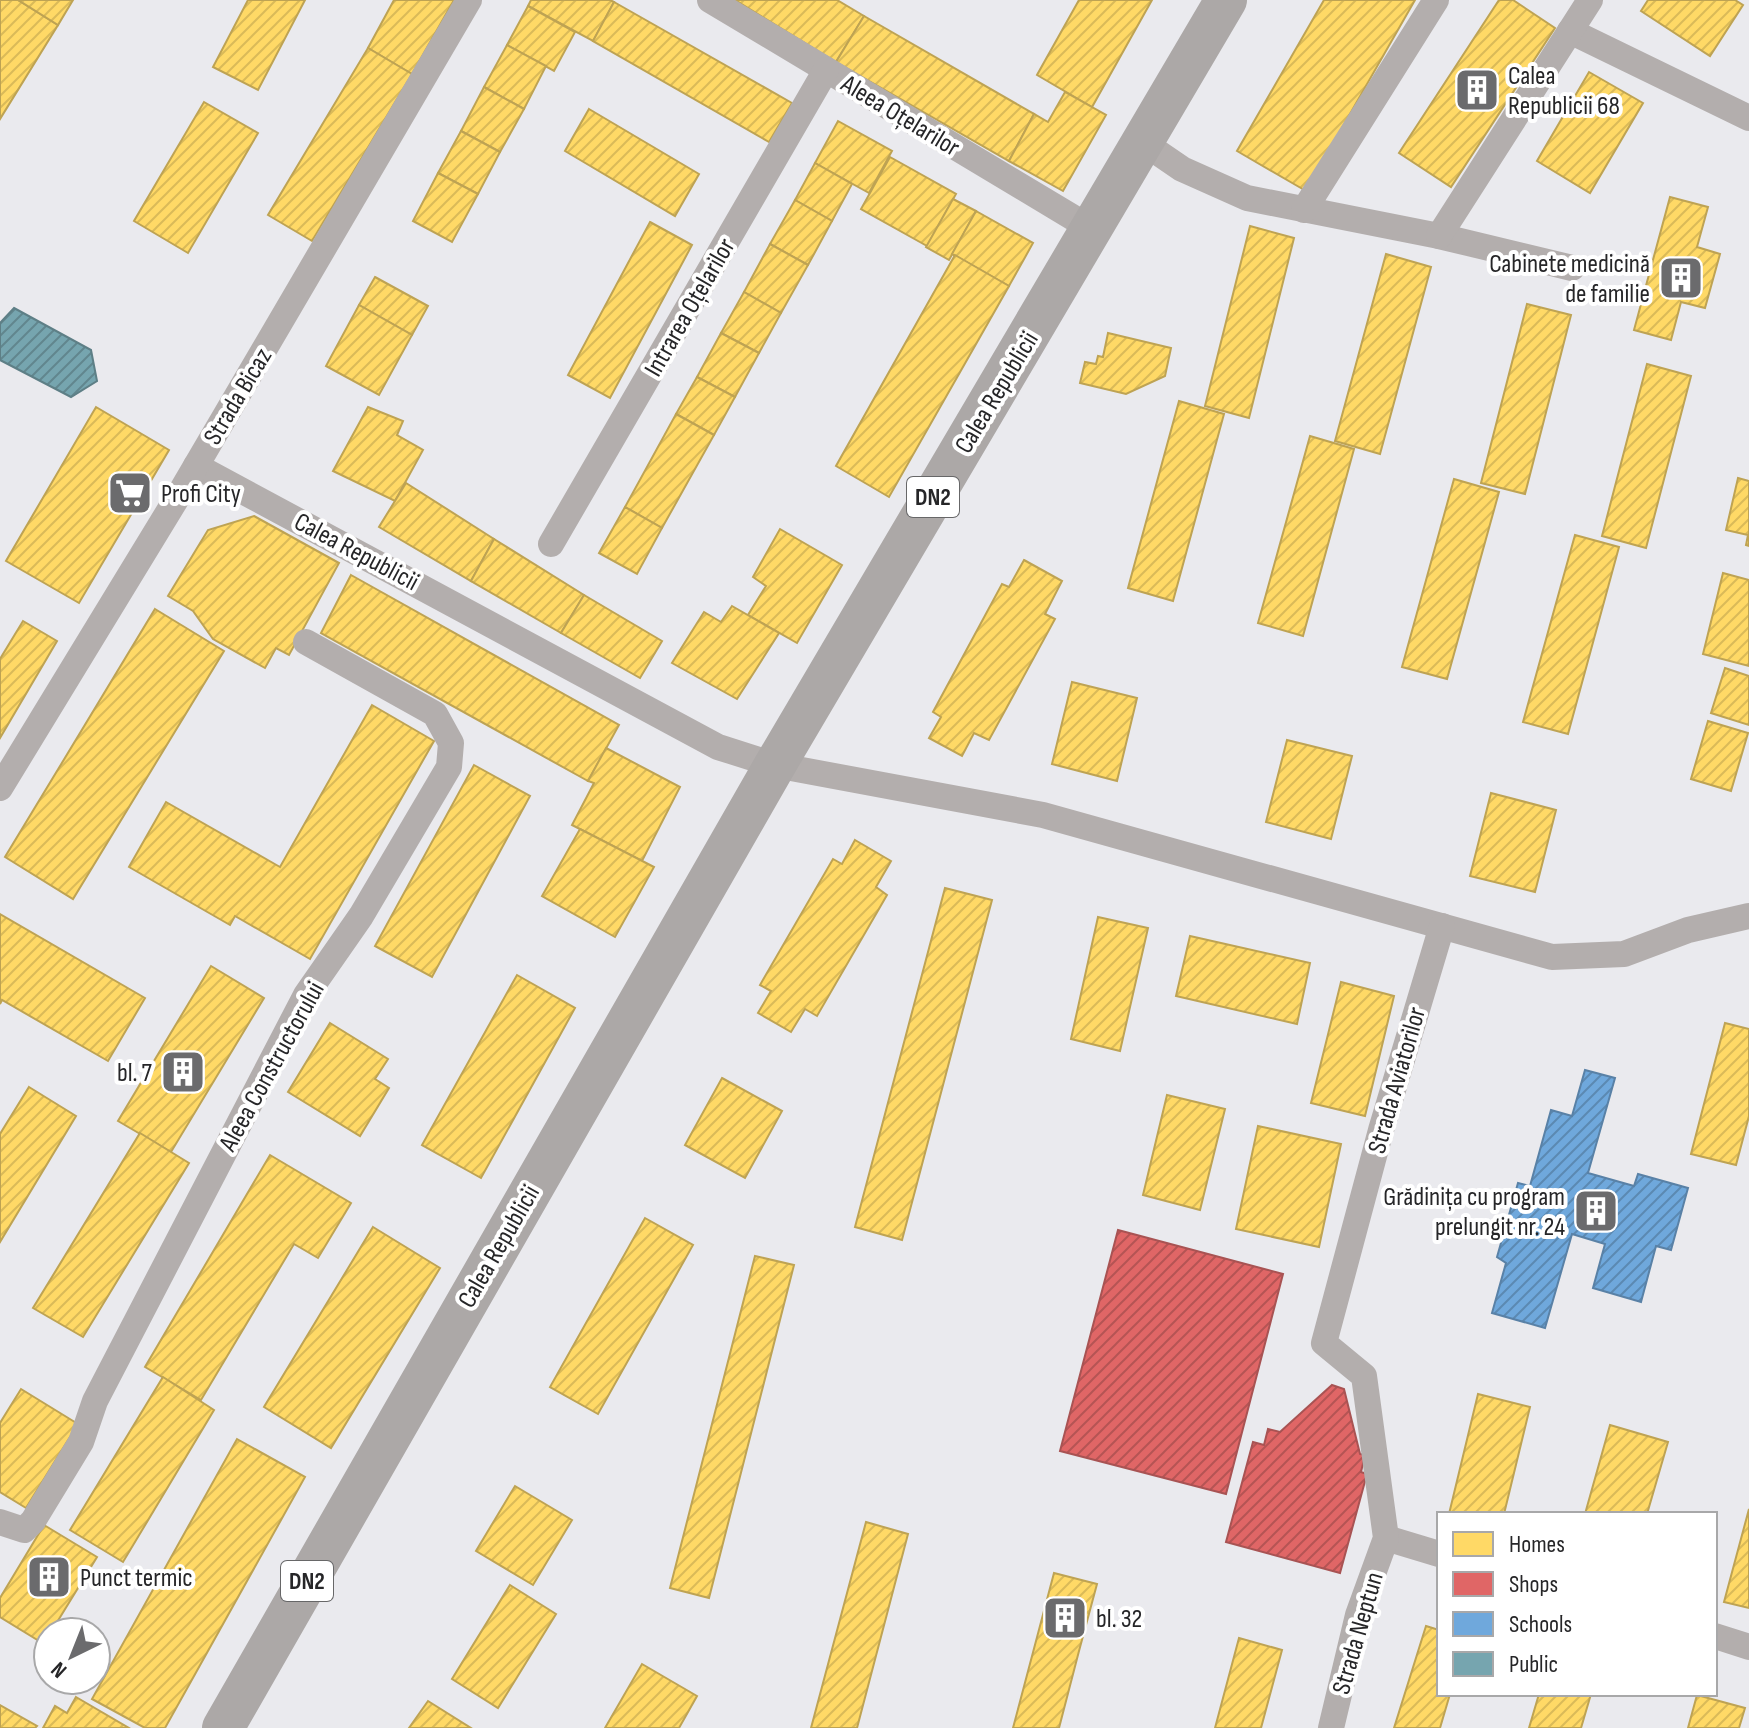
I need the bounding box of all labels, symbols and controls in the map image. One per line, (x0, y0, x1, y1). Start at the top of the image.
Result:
place label: Calea Republicii 68 (1508, 61, 1620, 122)
building icon: Calea Republicii 68 (1453, 66, 1501, 114)
street label: Aleea Oțelarilor (835, 68, 965, 164)
street label: Intrarea Oțelarilor (638, 233, 743, 382)
place label: Cabinete medicină de familie (1489, 249, 1650, 310)
building icon: Cabinete medicină de familie (1657, 254, 1705, 302)
street label: Calea Republicii (949, 326, 1046, 459)
street label: Strada Bicaz (197, 343, 279, 451)
supermarket icon: Profi City (106, 469, 154, 517)
road number: DN2 (907, 477, 959, 517)
place label: Profi City (161, 479, 241, 510)
street label: Calea Republicii (289, 507, 424, 598)
street label: Aleea Constructorului (212, 977, 332, 1158)
street label: Strada Aviatorilor (1362, 1003, 1433, 1157)
building icon: bl. 7 (159, 1048, 207, 1096)
place label: bl. 7 (117, 1058, 153, 1089)
street label: Calea Republicii (452, 1180, 547, 1314)
place label: Grădinița cu program prelungit nr. 24 (1383, 1182, 1565, 1243)
building icon: Grădinița cu program prelungit nr. 24 (1572, 1187, 1620, 1235)
legend (1437, 1512, 1717, 1696)
text: Homes (1509, 1530, 1565, 1559)
building icon: Punct termic (25, 1553, 73, 1601)
road number: DN2 (281, 1561, 333, 1601)
place label: Punct termic (80, 1563, 193, 1594)
street label: Strada Neptun (1326, 1569, 1391, 1698)
text: Shops (1509, 1570, 1558, 1599)
building icon: bl. 32 (1041, 1594, 1089, 1642)
place label: bl. 32 (1096, 1604, 1142, 1635)
text: Schools (1509, 1610, 1572, 1639)
north arrow (32, 1616, 112, 1696)
text: Public (1509, 1650, 1558, 1679)
text: N (46, 1656, 73, 1683)

